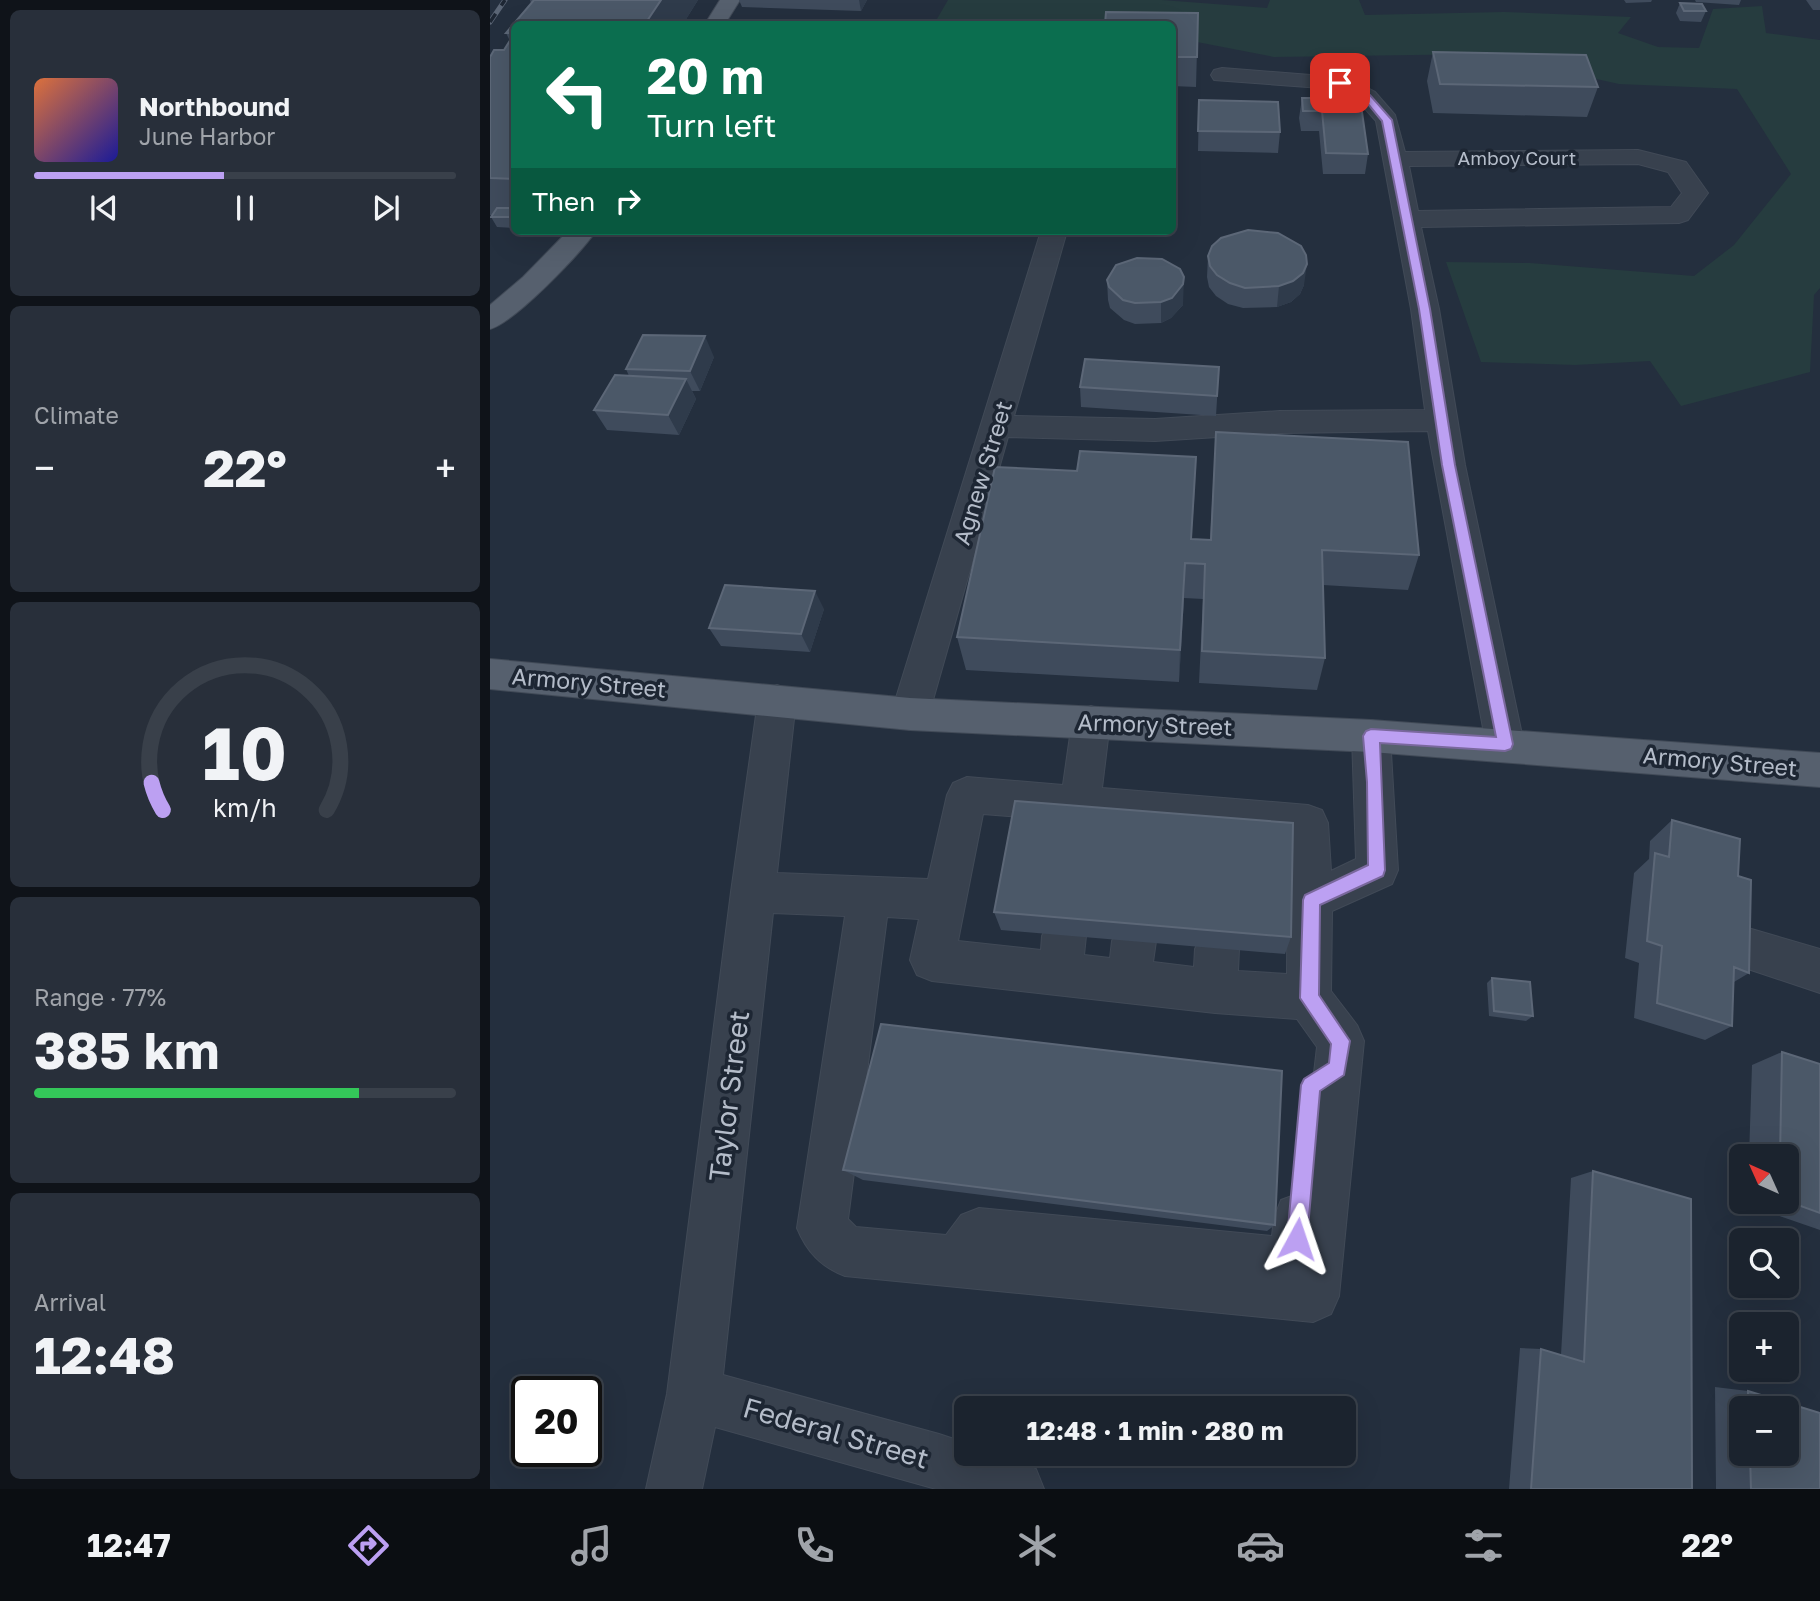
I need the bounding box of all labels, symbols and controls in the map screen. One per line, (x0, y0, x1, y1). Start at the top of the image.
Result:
text: 20 m (647, 46, 764, 105)
icon: left (532, 49, 623, 140)
pin (1310, 53, 1370, 113)
icon: arrive (1321, 64, 1359, 102)
text: Northbound (139, 91, 290, 122)
text: Turn left (647, 106, 776, 144)
text: June Harbor (139, 122, 275, 150)
street label: Amboy Court (1458, 146, 1576, 169)
icon: right (609, 182, 647, 220)
text: Then (532, 186, 595, 217)
icon: previous (85, 189, 123, 227)
icon: pause (226, 189, 264, 227)
icon: next (367, 189, 405, 227)
street label: Agnew Street (947, 397, 1017, 548)
text: Climate (34, 401, 119, 429)
text: 22° (203, 436, 287, 498)
text: − (34, 445, 55, 490)
text: + (435, 445, 456, 490)
street label: Armory Street (511, 661, 667, 703)
street label: Armory Street (1077, 707, 1233, 741)
text: 10 (203, 710, 287, 797)
street label: Armory Street (1642, 740, 1798, 782)
text: km/h (213, 792, 277, 823)
text: Range · 77% (34, 983, 166, 1011)
street label: Taylor Street (702, 1009, 755, 1183)
text: 385 km (34, 1018, 219, 1080)
north arrow (1729, 1144, 1799, 1214)
map controls (1729, 1144, 1799, 1466)
position arrow (1260, 1202, 1334, 1276)
button: search (1729, 1228, 1799, 1298)
text: Arrival (34, 1288, 106, 1316)
button: + (1729, 1312, 1799, 1382)
text: 12:48 (34, 1323, 175, 1385)
speed limit sign: 20 (511, 1376, 602, 1467)
street label: Federal Street (740, 1390, 933, 1475)
button: − (1729, 1396, 1799, 1466)
text: 12:48 · 1 min · 280 m (1026, 1415, 1284, 1446)
icon: directions (344, 1521, 393, 1570)
icon: music (567, 1521, 616, 1570)
icon: phone (790, 1521, 839, 1570)
icon: climate (1013, 1521, 1062, 1570)
icon: car (1236, 1521, 1285, 1570)
icon: filters (1459, 1521, 1508, 1570)
text: 12:47 (87, 1526, 171, 1564)
text: 22° (1682, 1526, 1733, 1564)

